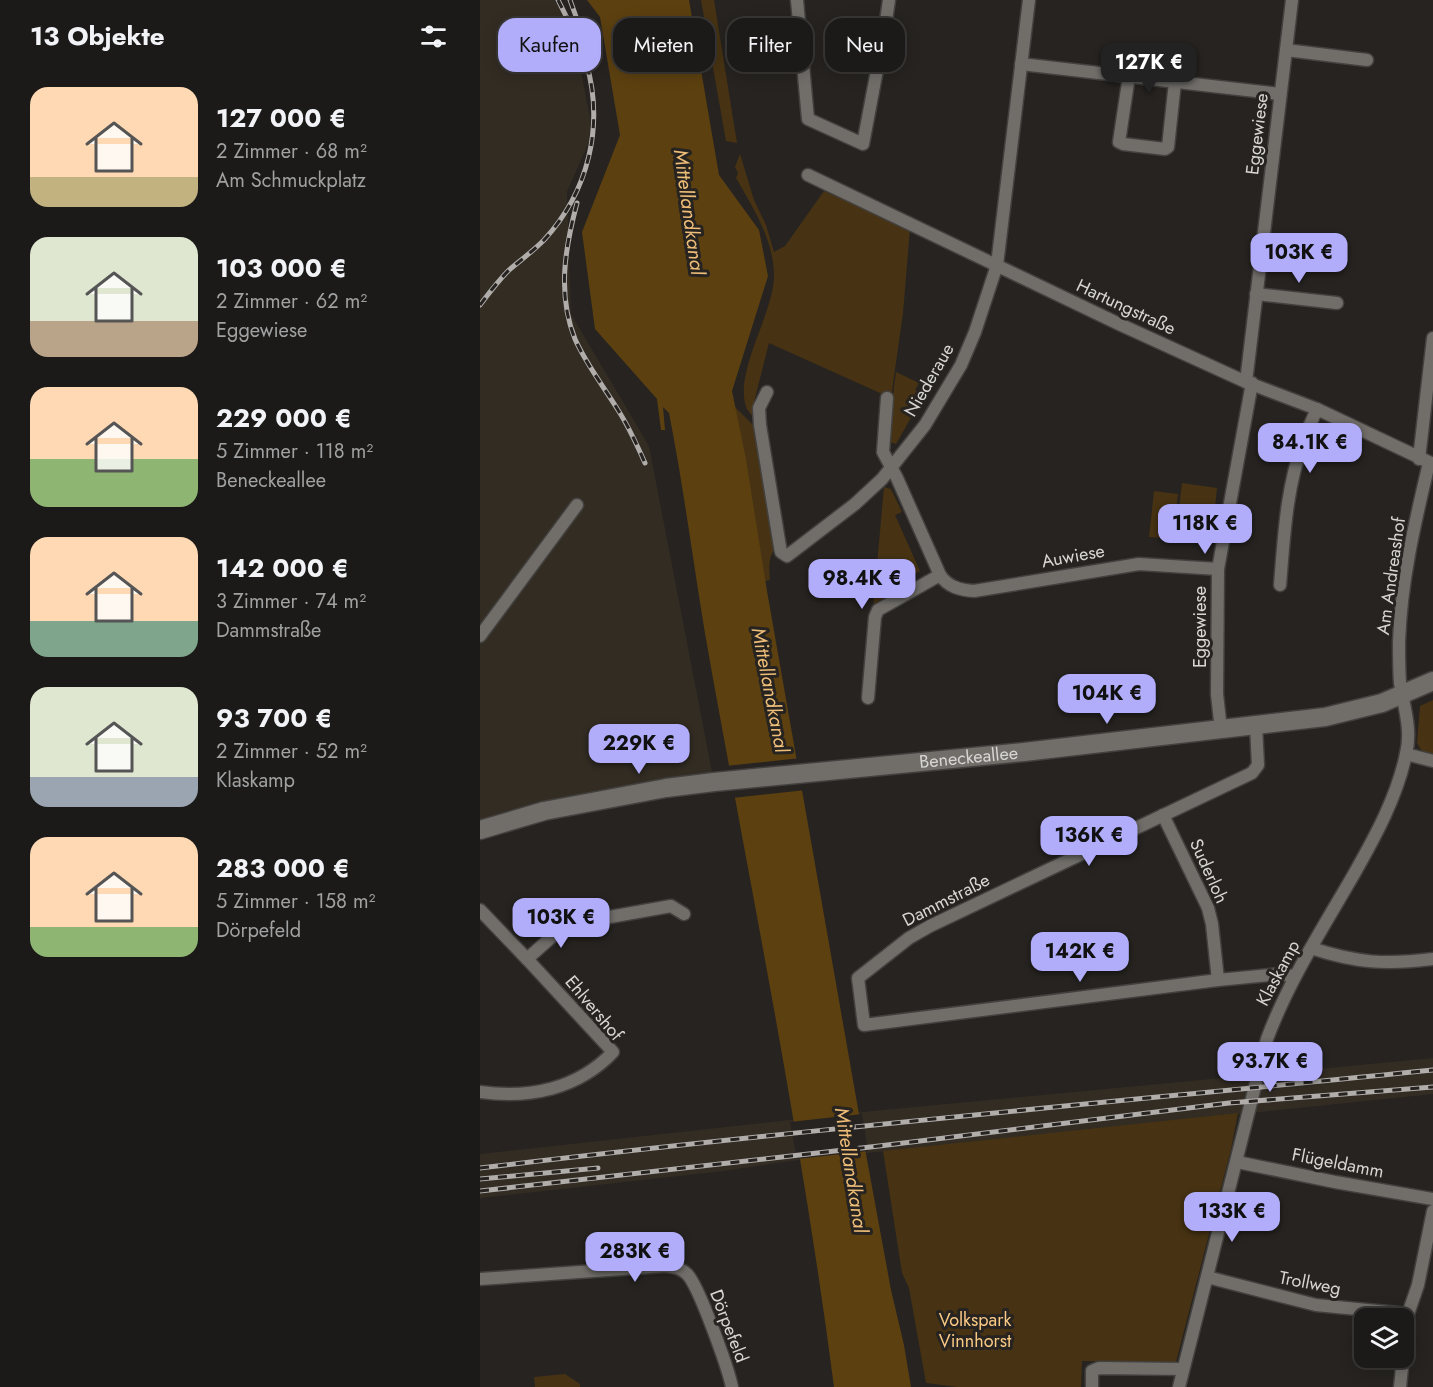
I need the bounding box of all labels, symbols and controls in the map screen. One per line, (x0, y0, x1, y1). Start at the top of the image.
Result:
text: 13 Objekte (30, 17, 165, 55)
chip: Kaufen (498, 18, 601, 72)
chip: Mieten (613, 18, 715, 72)
chip: Filter (727, 18, 813, 72)
chip: Neu (825, 18, 905, 72)
icon: filters (417, 20, 450, 53)
pin: 127K € (1100, 43, 1198, 94)
text: 127K € (1115, 48, 1183, 77)
street label: Eggewiese (1239, 92, 1275, 176)
text: 127 000 € (216, 99, 346, 137)
icon: home (78, 111, 150, 183)
text: 2 Zimmer · 68 m² (216, 137, 367, 166)
water label: Mittellandkanal (666, 147, 712, 278)
text: Am Schmuckplatz (216, 166, 366, 195)
pin: 103K € (1250, 233, 1348, 284)
text: 103K € (1265, 238, 1333, 267)
text: 103 000 € (216, 249, 347, 287)
icon: home (78, 261, 150, 333)
street label: Hartungstraße (1072, 273, 1180, 341)
text: 2 Zimmer · 62 m² (216, 287, 367, 316)
text: Eggewiese (216, 316, 307, 345)
street label: Niederaue (897, 338, 961, 422)
text: 229 000 € (216, 399, 352, 437)
icon: home (78, 411, 150, 483)
pin: 84.1K € (1255, 423, 1365, 474)
text: 84.1K € (1272, 428, 1348, 457)
text: 5 Zimmer · 118 m² (216, 437, 373, 466)
text: Beneckeallee (216, 466, 326, 495)
pin: 118K € (1156, 504, 1254, 555)
text: 118K € (1172, 509, 1238, 538)
street label: Am Andreashof (1370, 515, 1412, 636)
street label: Auwiese (1039, 538, 1107, 574)
text: 142 000 € (216, 549, 349, 587)
pin: 98.4K € (807, 559, 917, 610)
icon: home (78, 561, 150, 633)
text: 98.4K € (822, 564, 902, 593)
street label: Eggewiese (1187, 586, 1213, 668)
text: 3 Zimmer · 74 m² (216, 587, 366, 616)
text: Dammstraße (216, 616, 321, 645)
water label: Mittellandkanal (744, 625, 797, 756)
pin: 104K € (1058, 674, 1156, 725)
text: 104K € (1072, 679, 1142, 708)
text: 93 700 € (216, 699, 332, 737)
icon: home (78, 711, 150, 783)
pin: 229K € (590, 724, 688, 775)
text: 229K € (603, 729, 675, 758)
text: 2 Zimmer · 52 m² (216, 737, 367, 766)
street label: Beneckeallee (918, 740, 1019, 775)
text: Klaskamp (216, 766, 295, 795)
pin: 136K € (1040, 816, 1138, 867)
text: 136K € (1054, 821, 1124, 850)
street label: Suderloh (1183, 834, 1235, 908)
text: 283 000 € (216, 849, 350, 887)
icon: home (78, 861, 150, 933)
street label: Dammstraße (898, 867, 994, 933)
text: 5 Zimmer · 158 m² (216, 887, 375, 916)
pin: 103K € (512, 898, 610, 949)
text: 103K € (527, 903, 595, 932)
text: Dörpefeld (216, 916, 301, 945)
pin: 142K € (1031, 932, 1129, 983)
street label: Klaskamp (1250, 936, 1306, 1010)
text: 142K € (1045, 937, 1115, 966)
street label: Ehlvershof (559, 970, 630, 1047)
pin: 93.7K € (1215, 1042, 1325, 1093)
text: 93.7K € (1231, 1047, 1309, 1076)
water label: Mittellandkanal (827, 1105, 875, 1236)
street label: Flügeldamm (1290, 1141, 1386, 1185)
pin: 133K € (1183, 1192, 1281, 1243)
text: 133K € (1198, 1197, 1266, 1226)
pin: 283K € (586, 1232, 684, 1283)
text: 283K € (599, 1237, 671, 1266)
street label: Trollweg (1277, 1264, 1343, 1302)
street label: Dörpefeld (703, 1286, 755, 1366)
park label: Volkspark Vinnhorst (939, 1307, 1012, 1354)
map controls (1354, 1308, 1414, 1368)
button: layers (1354, 1308, 1414, 1368)

